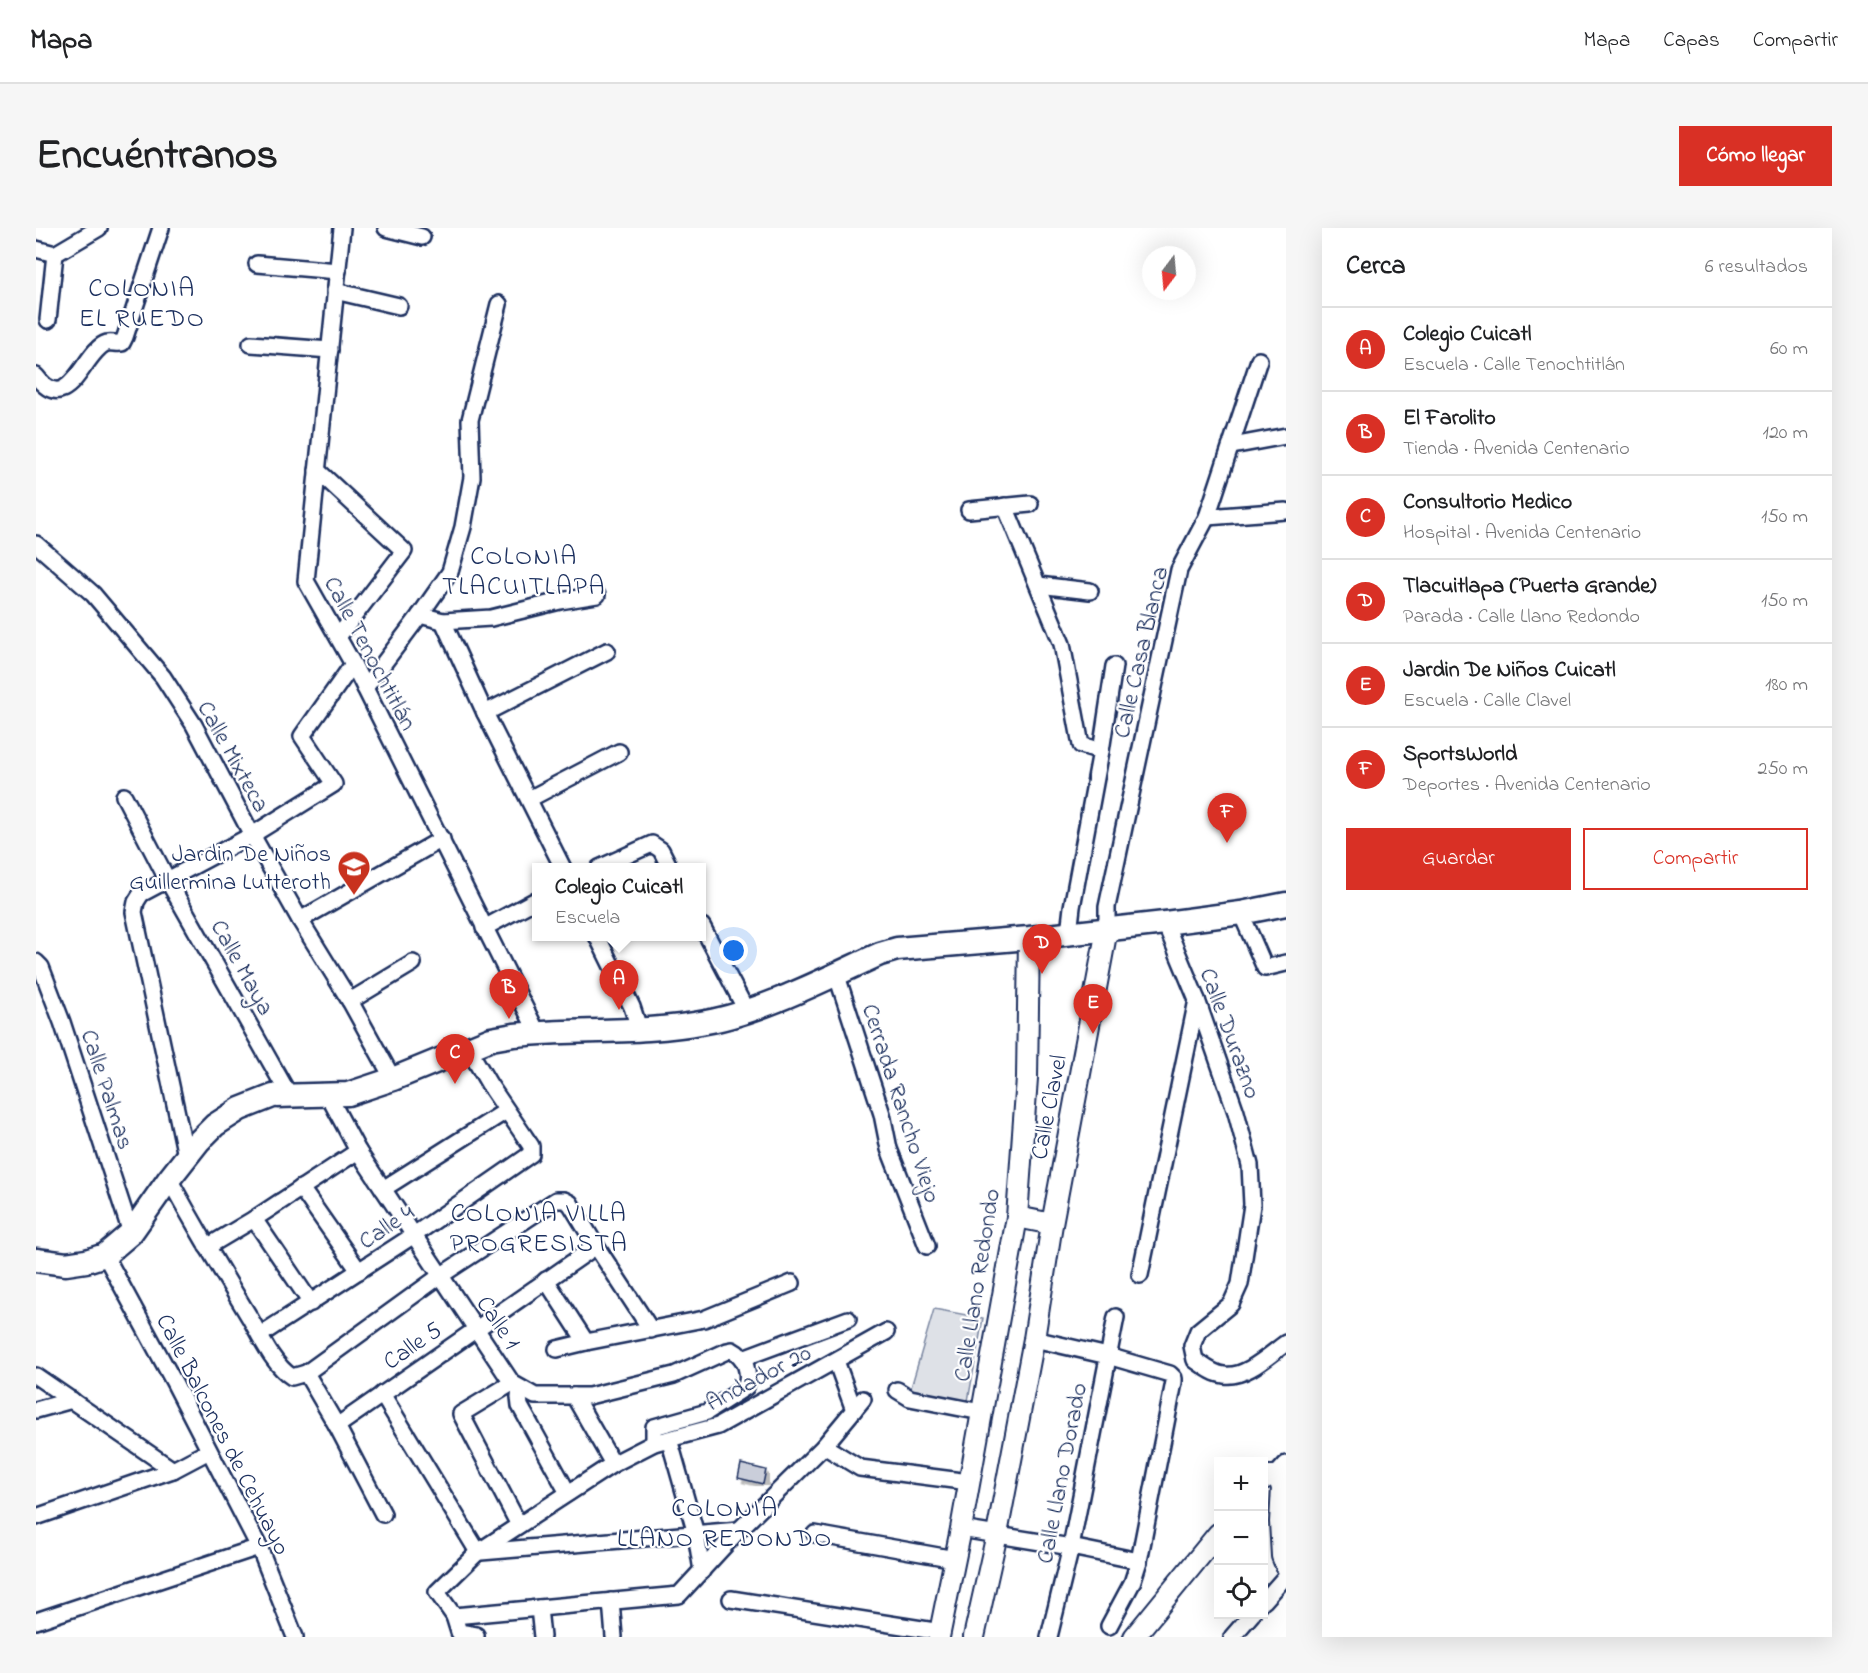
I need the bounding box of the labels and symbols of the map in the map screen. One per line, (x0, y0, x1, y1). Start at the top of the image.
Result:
north arrow (1142, 246, 1196, 300)
district label: COLONIA EL RUEDO (79, 271, 205, 339)
district label: COLONIA TLACUITLAPA (442, 539, 606, 607)
street label: Calle Casa Blanca (1106, 563, 1179, 742)
street label: Calle Tenochtitlán (313, 571, 424, 738)
street label: Calle Mixteca (187, 695, 277, 819)
pin: F (1208, 794, 1246, 843)
place label: Jardin De Niños Guillermina Lutteroth (129, 838, 331, 901)
school or university icon: Jardin De Niños Guillermina Lutteroth (336, 849, 372, 896)
street label: Calle Maya (199, 914, 282, 1023)
pin: D (1022, 924, 1062, 974)
your location (719, 936, 748, 965)
pin: A (600, 960, 638, 1010)
street label: Calle Durazno (1189, 964, 1269, 1104)
pin: B (490, 970, 528, 1019)
pin: E (1074, 984, 1112, 1034)
street label: Cerrada Rancho Viejo (851, 1000, 948, 1208)
street label: Calle Palmas (70, 1025, 141, 1154)
pin: C (436, 1034, 474, 1084)
street label: Calle Clavel (1023, 1052, 1078, 1163)
street label: Calle Llano Redondo (946, 1186, 1011, 1384)
street label: Calle 4 (352, 1196, 422, 1260)
district label: COLONIA VILLA PROGRESISTA (450, 1196, 628, 1264)
street label: Calle 1 (466, 1289, 528, 1358)
street label: Calle Balcones de Cehuayo (145, 1308, 298, 1562)
street label: Calle 5 (377, 1314, 450, 1380)
street label: Andador 20 (700, 1337, 818, 1422)
street label: Calle Llano Dorado (1029, 1380, 1098, 1567)
district label: COLONIA LLANO REDONDO (617, 1491, 833, 1559)

